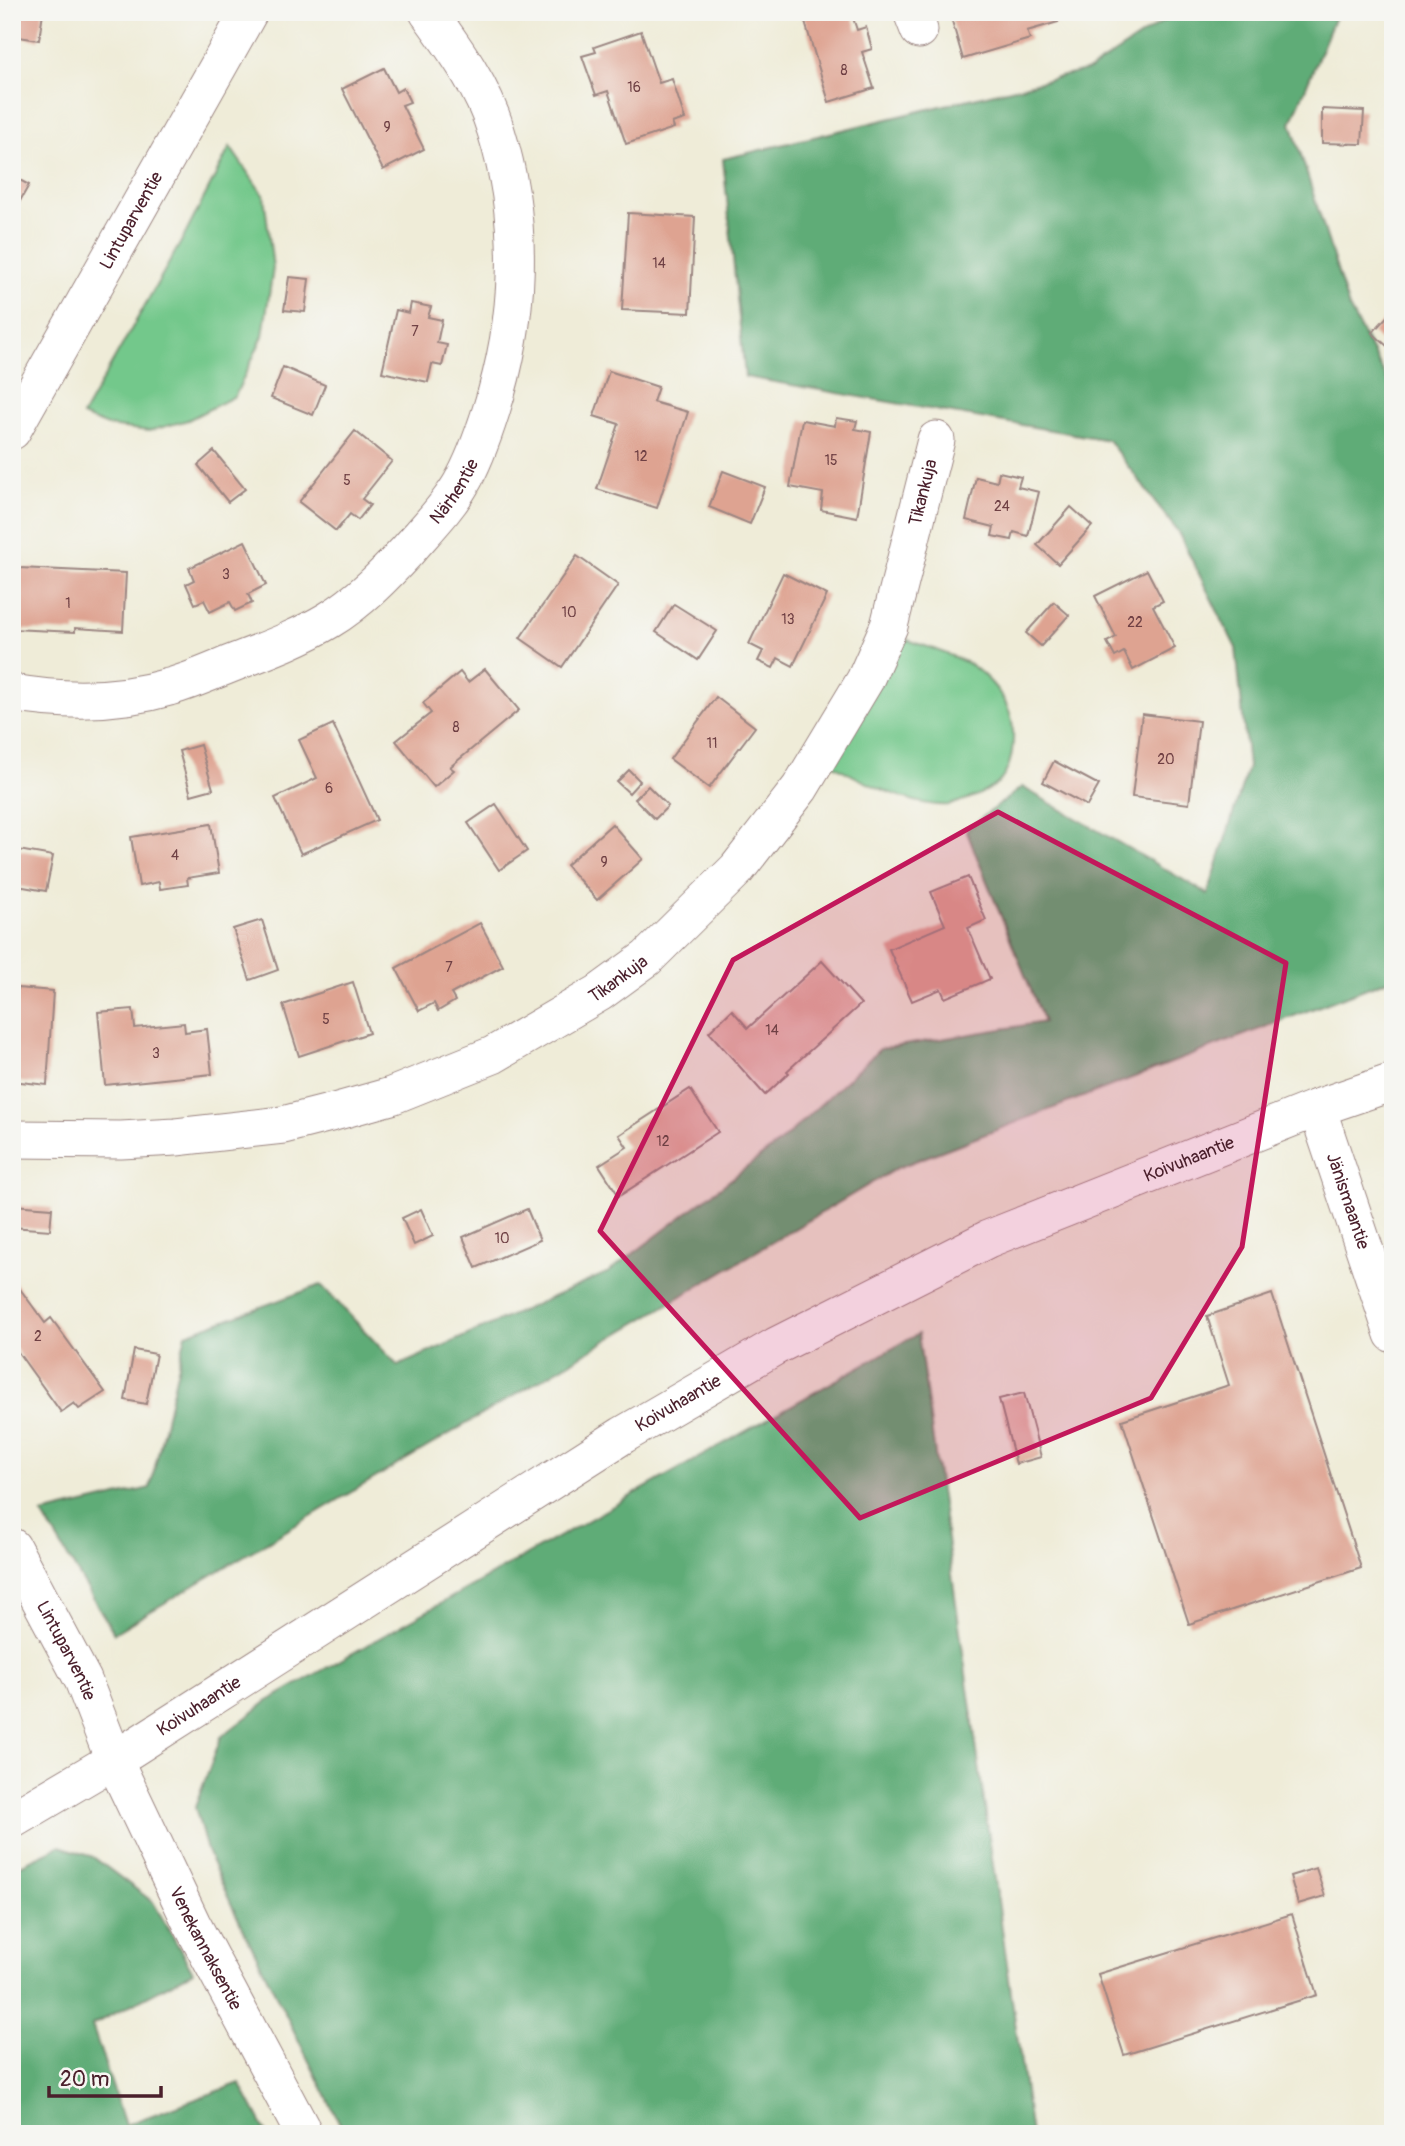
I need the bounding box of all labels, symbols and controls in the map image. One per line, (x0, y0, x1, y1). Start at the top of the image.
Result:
house number: 8 (840, 62, 848, 79)
house number: 16 (627, 79, 641, 96)
house number: 9 (383, 119, 391, 136)
street label: Lintuparventie (95, 167, 168, 274)
house number: 14 (652, 255, 666, 272)
house number: 7 (411, 323, 419, 340)
house number: 12 (634, 448, 648, 465)
house number: 15 (824, 452, 838, 469)
street label: Närhentie (425, 455, 484, 529)
street label: Tikankuja (904, 457, 943, 528)
house number: 5 (343, 472, 351, 489)
house number: 24 (994, 498, 1010, 515)
house number: 3 (222, 566, 230, 583)
house number: 1 (65, 595, 71, 612)
house number: 10 (561, 604, 577, 621)
house number: 13 (781, 611, 795, 628)
house number: 22 (1127, 614, 1143, 631)
house number: 8 (452, 719, 460, 736)
house number: 11 (707, 735, 717, 752)
house number: 20 (1157, 751, 1175, 768)
house number: 6 (325, 780, 333, 797)
house number: 4 (171, 847, 179, 864)
house number: 9 (600, 854, 608, 871)
street label: Tikankuja (585, 950, 653, 1009)
house number: 7 (445, 959, 453, 976)
house number: 5 (322, 1011, 330, 1028)
house number: 14 (765, 1022, 779, 1039)
house number: 3 (152, 1045, 160, 1062)
street label: Koivuhaantie (1141, 1131, 1238, 1188)
house number: 12 (656, 1133, 670, 1150)
street label: Jänismaantie (1321, 1150, 1375, 1252)
house number: 10 (494, 1230, 510, 1247)
house number: 2 (34, 1328, 42, 1345)
street label: Koivuhaantie (631, 1369, 726, 1437)
street label: Lintuparventie (31, 1597, 101, 1704)
street label: Koivuhaantie (153, 1671, 246, 1742)
street label: Venekannaksentie (164, 1883, 247, 2014)
scale bar (49, 2055, 161, 2099)
text: 20 m (60, 2066, 109, 2093)

